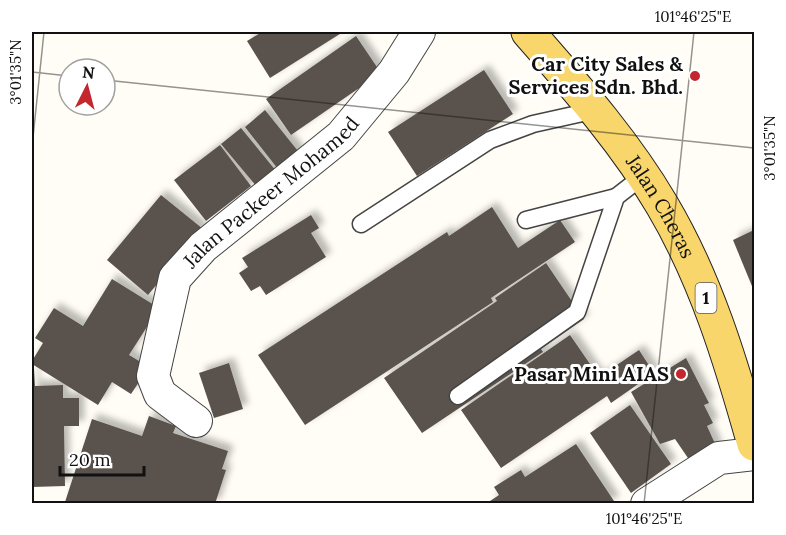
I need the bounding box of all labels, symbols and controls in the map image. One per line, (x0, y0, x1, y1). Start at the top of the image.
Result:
text: 101°46'25"E (655, 7, 731, 26)
text: 3°01'35"N (6, 39, 25, 105)
place label: Car City Sales & Services Sdn. Bhd. (509, 51, 684, 99)
north arrow (57, 57, 117, 117)
text: N (81, 61, 96, 83)
marker: Car City Sales & Services Sdn. Bhd. (688, 69, 702, 83)
street label: Jalan Packeer Mohamed (177, 111, 364, 273)
text: 3°01'35"N (760, 115, 779, 181)
street label: Jalan Cheras (621, 149, 701, 262)
road number: 1 (696, 283, 716, 313)
place label: Pasar Mini AIAS (514, 361, 669, 386)
marker: Pasar Mini AIAS (674, 367, 688, 381)
scale bar (60, 439, 144, 477)
text: 20 m (69, 448, 111, 471)
text: 101°46'25"E (606, 509, 682, 528)

